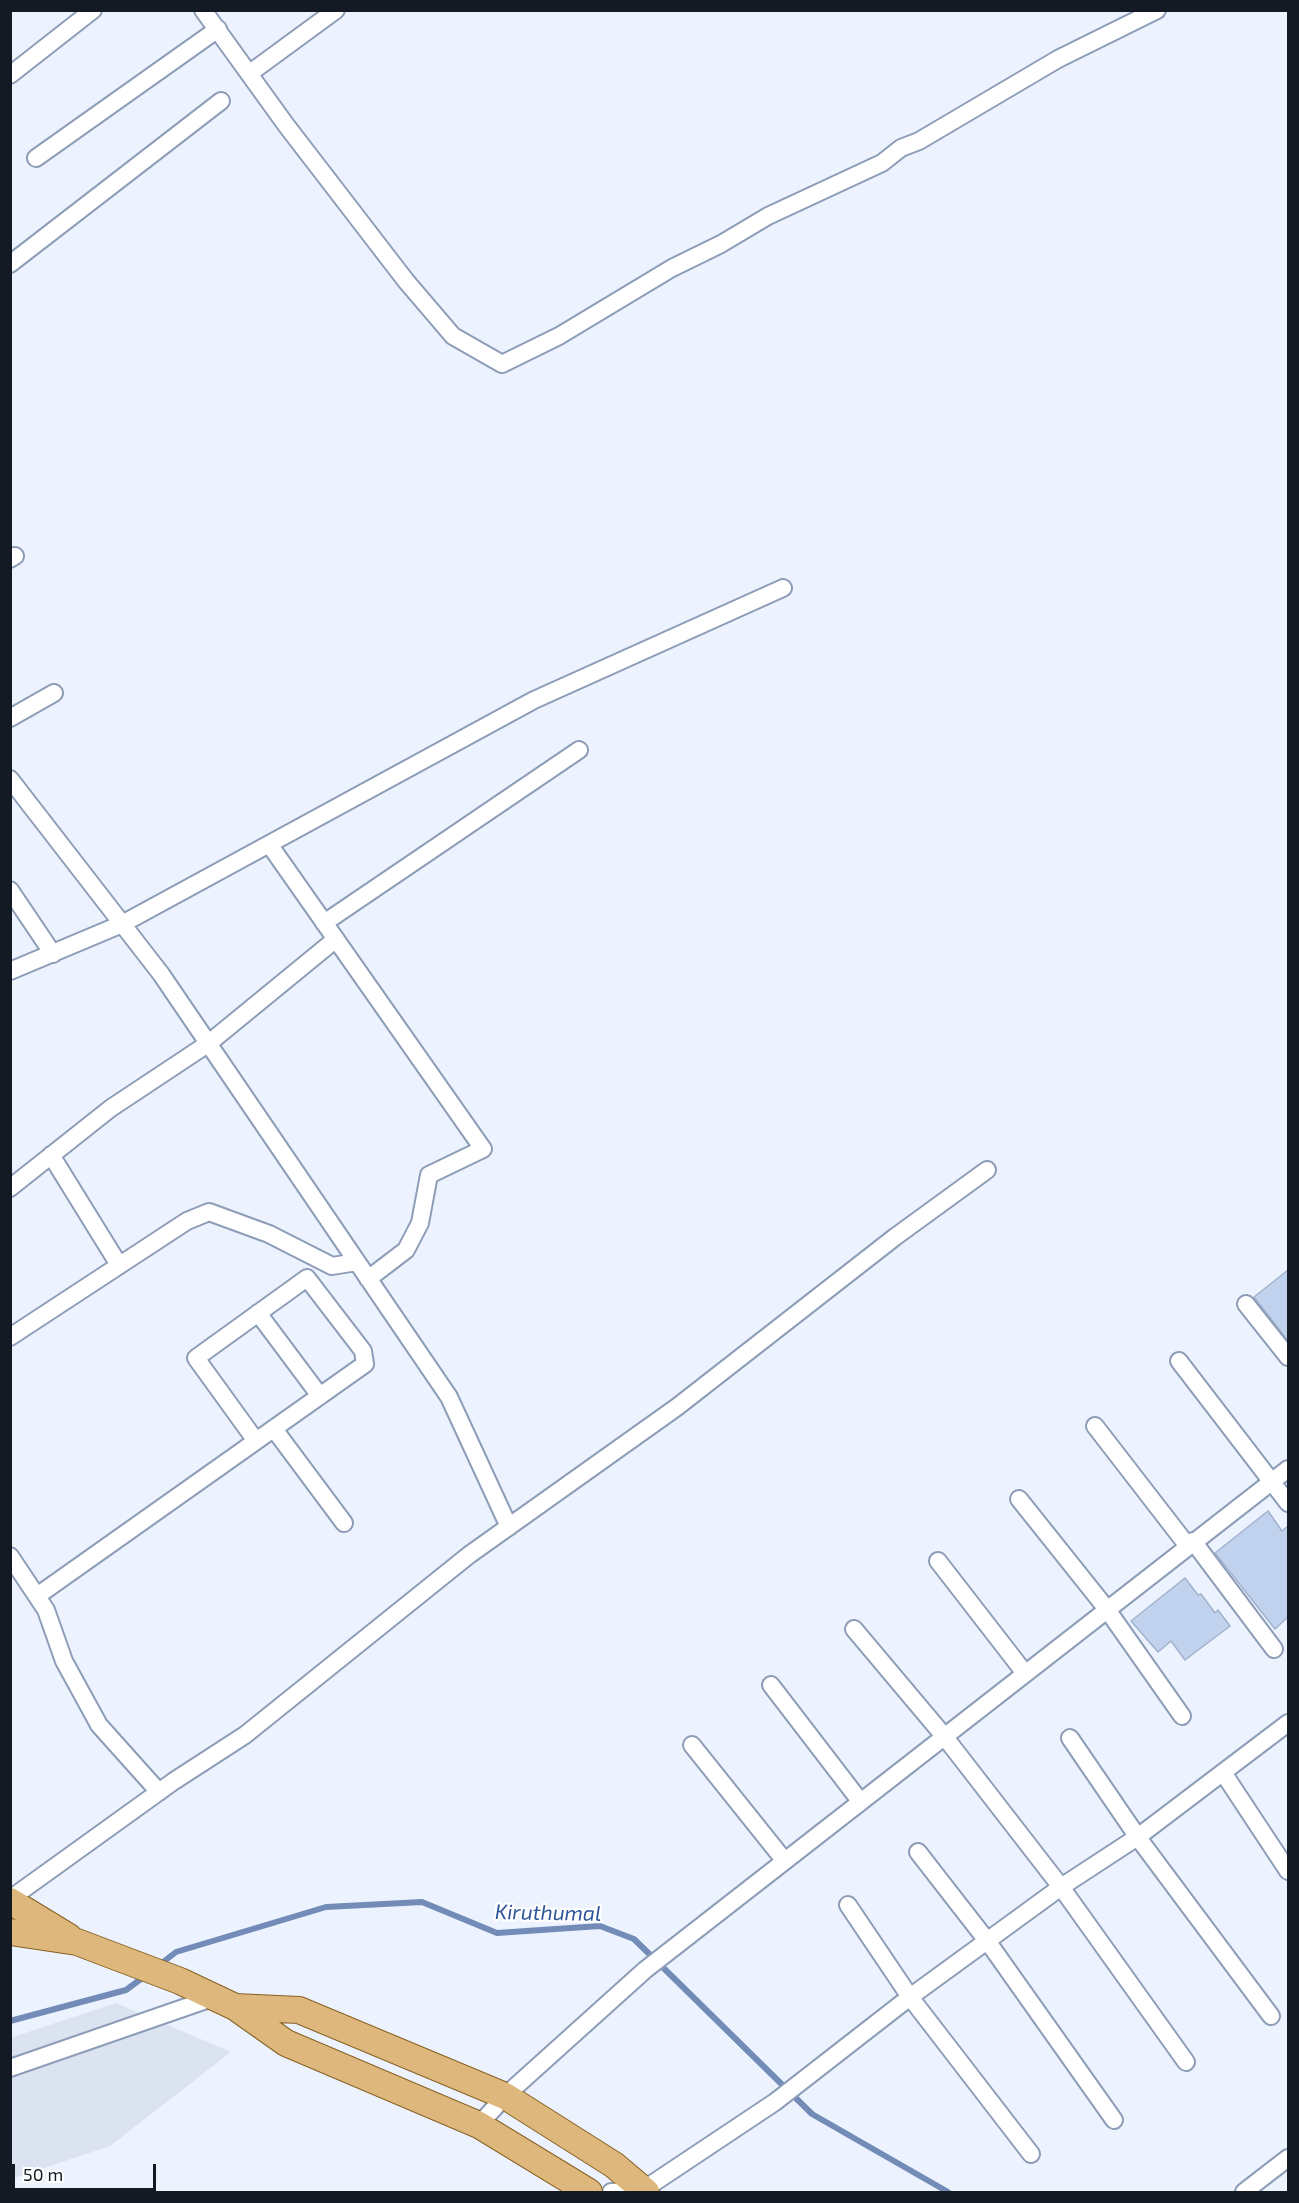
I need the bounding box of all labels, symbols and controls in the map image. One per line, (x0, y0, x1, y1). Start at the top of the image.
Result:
water label: Kiruthumal (495, 1899, 601, 1927)
scale bar (15, 2152, 159, 2190)
text: 50 m (23, 2163, 63, 2185)

